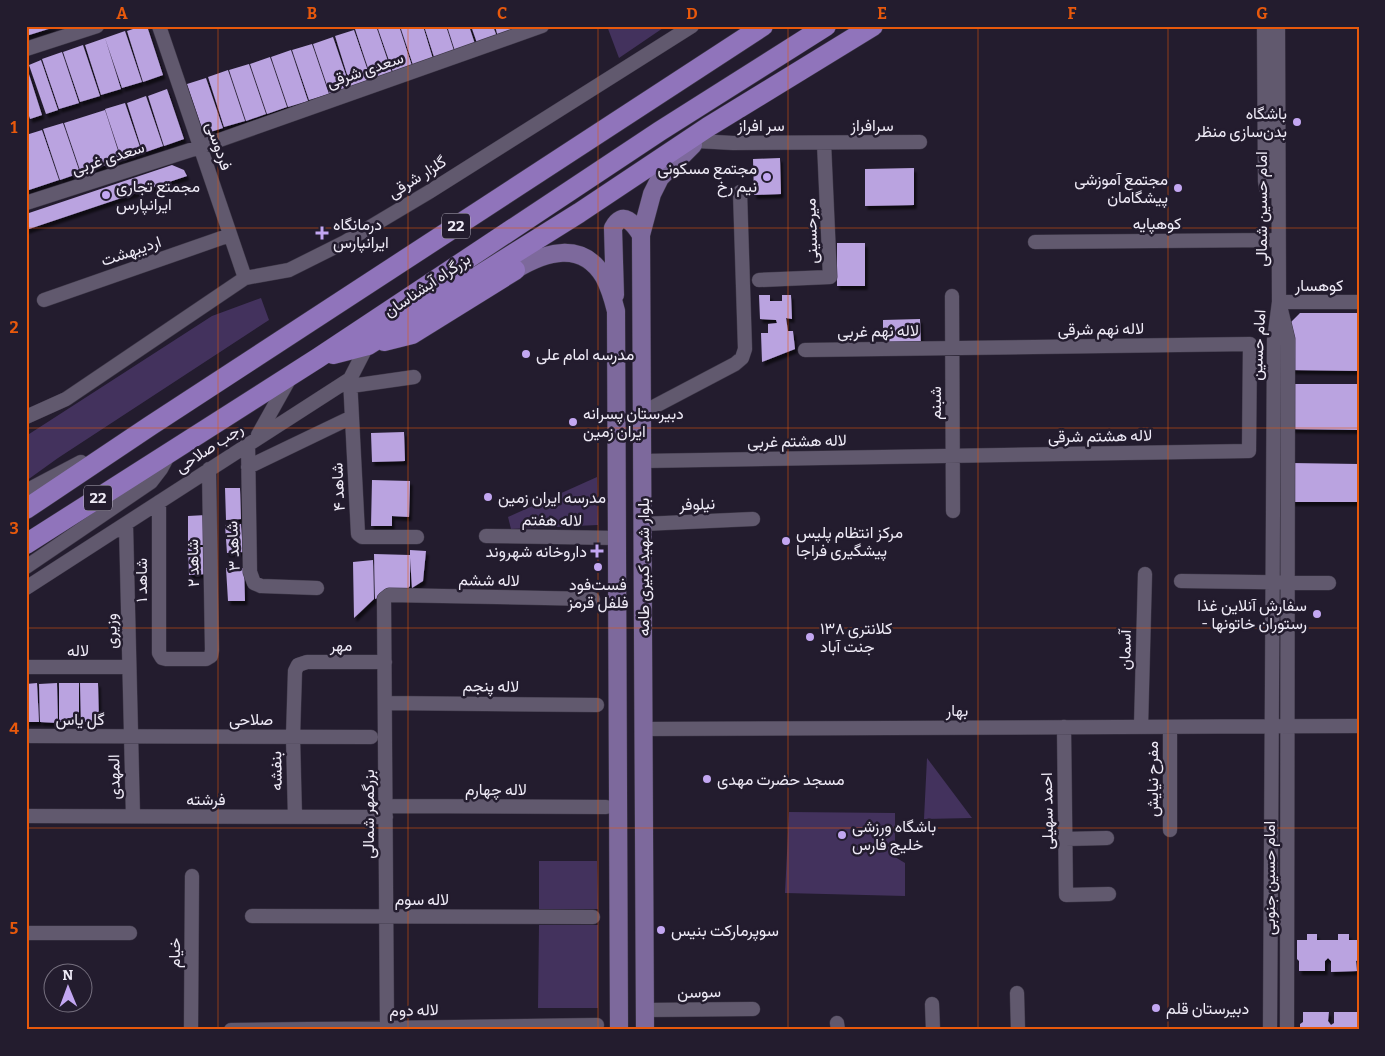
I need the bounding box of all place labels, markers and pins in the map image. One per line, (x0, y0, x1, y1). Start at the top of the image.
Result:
place label: باشگاه بدن‌سازی منظر (1194, 104, 1287, 142)
marker: باشگاه بدن‌سازی منظر (1291, 116, 1303, 128)
place label: مجتمع مسکونی نیم رخ (658, 159, 757, 198)
place label: مجتمع آموزشی پیشگامان (1074, 170, 1168, 209)
marker: مجتمع مسکونی نیم رخ (761, 171, 773, 183)
place label: مجمتع تجاری ایرانپارس (116, 177, 200, 216)
marker: مجتمع آموزشی پیشگامان (1172, 182, 1184, 194)
marker: مجمتع تجاری ایرانپارس (100, 189, 112, 201)
place label: درمانگاه ایرانپارس (333, 215, 389, 254)
marker: درمانگاه ایرانپارس (315, 226, 329, 240)
place label: مدرسه امام علی (536, 345, 634, 365)
marker: مدرسه امام علی (520, 348, 532, 360)
place label: دبیرستان پسرانه ایران زمین (583, 404, 684, 442)
marker: دبیرستان پسرانه ایران زمین (567, 416, 579, 428)
place label: مدرسه ایران زمین (498, 488, 606, 508)
marker: مدرسه ایران زمین (482, 491, 494, 503)
place label: مرکز انتظام پلیس پیشگیری فراجا (796, 523, 903, 562)
marker: مرکز انتظام پلیس پیشگیری فراجا (780, 535, 792, 547)
place label: داروخانه شهروند (486, 542, 587, 562)
marker: داروخانه شهروند (591, 545, 603, 557)
marker: فست‌فود فلفل قرمز (592, 561, 604, 573)
place label: فست‌فود فلفل قرمز (566, 575, 629, 613)
place label: سفارش آنلاین غذا - رستوران خاتونها (1197, 596, 1307, 634)
marker: سفارش آنلاین غذا - رستوران خاتونها (1311, 608, 1323, 620)
place label: کلانتری ۱۳۸ جنت آباد (820, 619, 892, 656)
marker: کلانتری ۱۳۸ جنت آباد (804, 631, 816, 643)
place label: مسجد حضرت مهدی (717, 770, 845, 790)
marker: مسجد حضرت مهدی (701, 773, 713, 785)
place label: باشگاه ورزشی خلیج فارس (852, 817, 936, 856)
marker: باشگاه ورزشی خلیج فارس (836, 829, 848, 841)
place label: سوپرمارکت بنیس (671, 921, 779, 942)
marker: سوپرمارکت بنیس (655, 924, 667, 936)
place label: دبیرستان قلم (1166, 999, 1249, 1019)
marker: دبیرستان قلم (1150, 1002, 1162, 1014)

